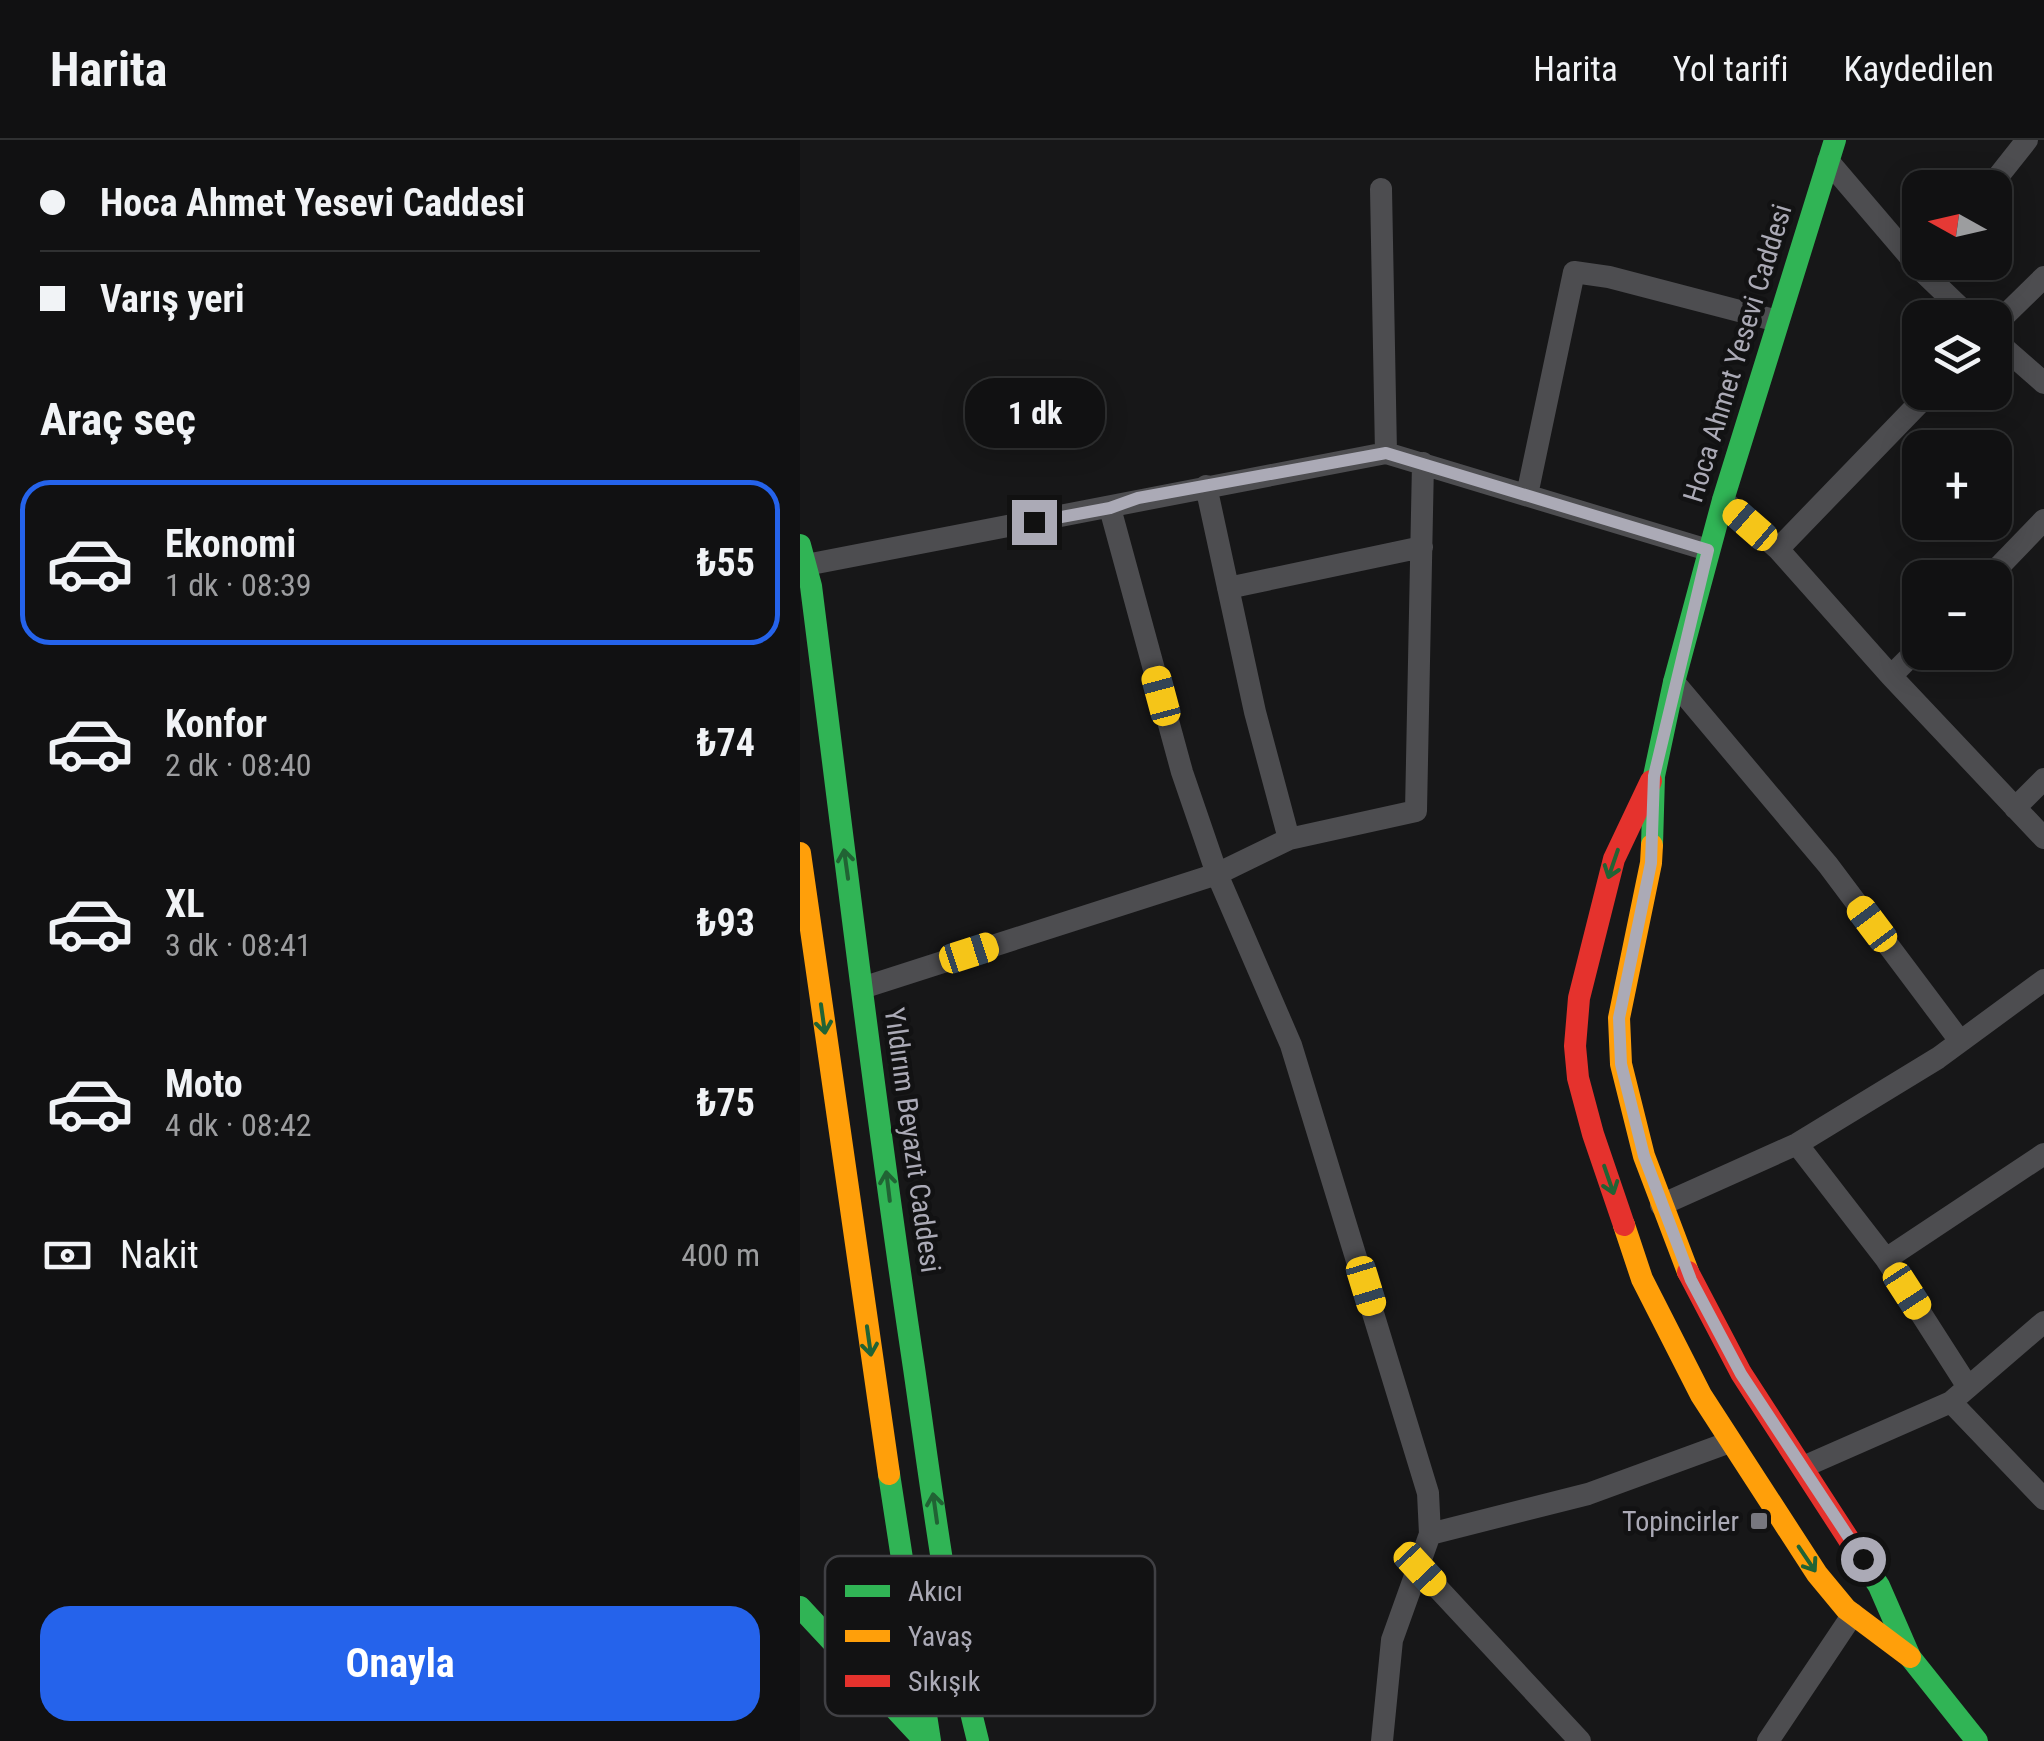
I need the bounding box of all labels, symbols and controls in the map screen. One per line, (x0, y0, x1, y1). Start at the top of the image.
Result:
text: Harita (50, 41, 167, 98)
text: Harita (1533, 49, 1618, 90)
text: Yol tarifi (1673, 49, 1788, 90)
text: Kaydedilen (1843, 49, 1994, 90)
north arrow (1902, 170, 2012, 280)
map controls (1902, 170, 2012, 670)
text: Hoca Ahmet Yesevi Caddesi (100, 181, 525, 225)
street label: Hoca Ahmet Yesevi Caddesi (1676, 200, 1799, 506)
text: Varış yeri (100, 277, 245, 321)
button: layers (1902, 300, 2012, 410)
callout: 1 dk (964, 377, 1104, 447)
text: Araç seç (40, 393, 196, 446)
text: 1 dk (1008, 394, 1062, 432)
button: + (1902, 430, 2012, 540)
car (1718, 494, 1782, 556)
route end (1012, 500, 1057, 545)
icon: car (45, 518, 135, 608)
text: Ekonomi (165, 522, 296, 566)
text: ₺55 (696, 541, 755, 585)
button: − (1902, 560, 2012, 670)
text: 1 dk · 08:39 (165, 566, 312, 604)
car (1139, 663, 1183, 729)
icon: car (45, 698, 135, 788)
text: Konfor (165, 702, 267, 746)
text: ₺74 (696, 721, 755, 765)
text: 2 dk · 08:40 (165, 746, 312, 784)
one-way arrow (836, 848, 855, 880)
one-way arrow (1603, 848, 1621, 880)
icon: car (45, 878, 135, 968)
text: XL (165, 882, 204, 926)
car (1842, 891, 1902, 957)
text: ₺93 (696, 901, 755, 945)
text: 3 dk · 08:41 (165, 926, 312, 964)
car (936, 929, 1002, 977)
one-way arrow (814, 1003, 832, 1035)
street label: Yıldırım Beyazıt Caddesi (878, 1006, 947, 1275)
icon: car (45, 1058, 135, 1148)
text: Moto (165, 1062, 243, 1106)
text: ₺75 (696, 1081, 755, 1125)
text: 4 dk · 08:42 (165, 1106, 312, 1144)
one-way arrow (1601, 1164, 1619, 1196)
one-way arrow (878, 1170, 897, 1203)
icon: cash (40, 1228, 95, 1283)
text: Nakit (120, 1233, 199, 1277)
text: 400 m (681, 1236, 760, 1274)
car (1343, 1253, 1389, 1319)
car (1878, 1258, 1936, 1324)
one-way arrow (861, 1324, 879, 1357)
one-way arrow (925, 1492, 943, 1524)
place label: Topincirler (1622, 1505, 1739, 1538)
marker: Topincirler (1748, 1510, 1770, 1532)
car (1389, 1537, 1451, 1601)
route start (1841, 1537, 1886, 1582)
one-way arrow (1796, 1545, 1817, 1573)
legend (825, 1556, 1155, 1716)
text: Akıcı (908, 1575, 963, 1608)
button: Onayla (40, 1606, 760, 1721)
text: Yavaş (908, 1620, 973, 1653)
text: Sıkışık (908, 1665, 981, 1698)

